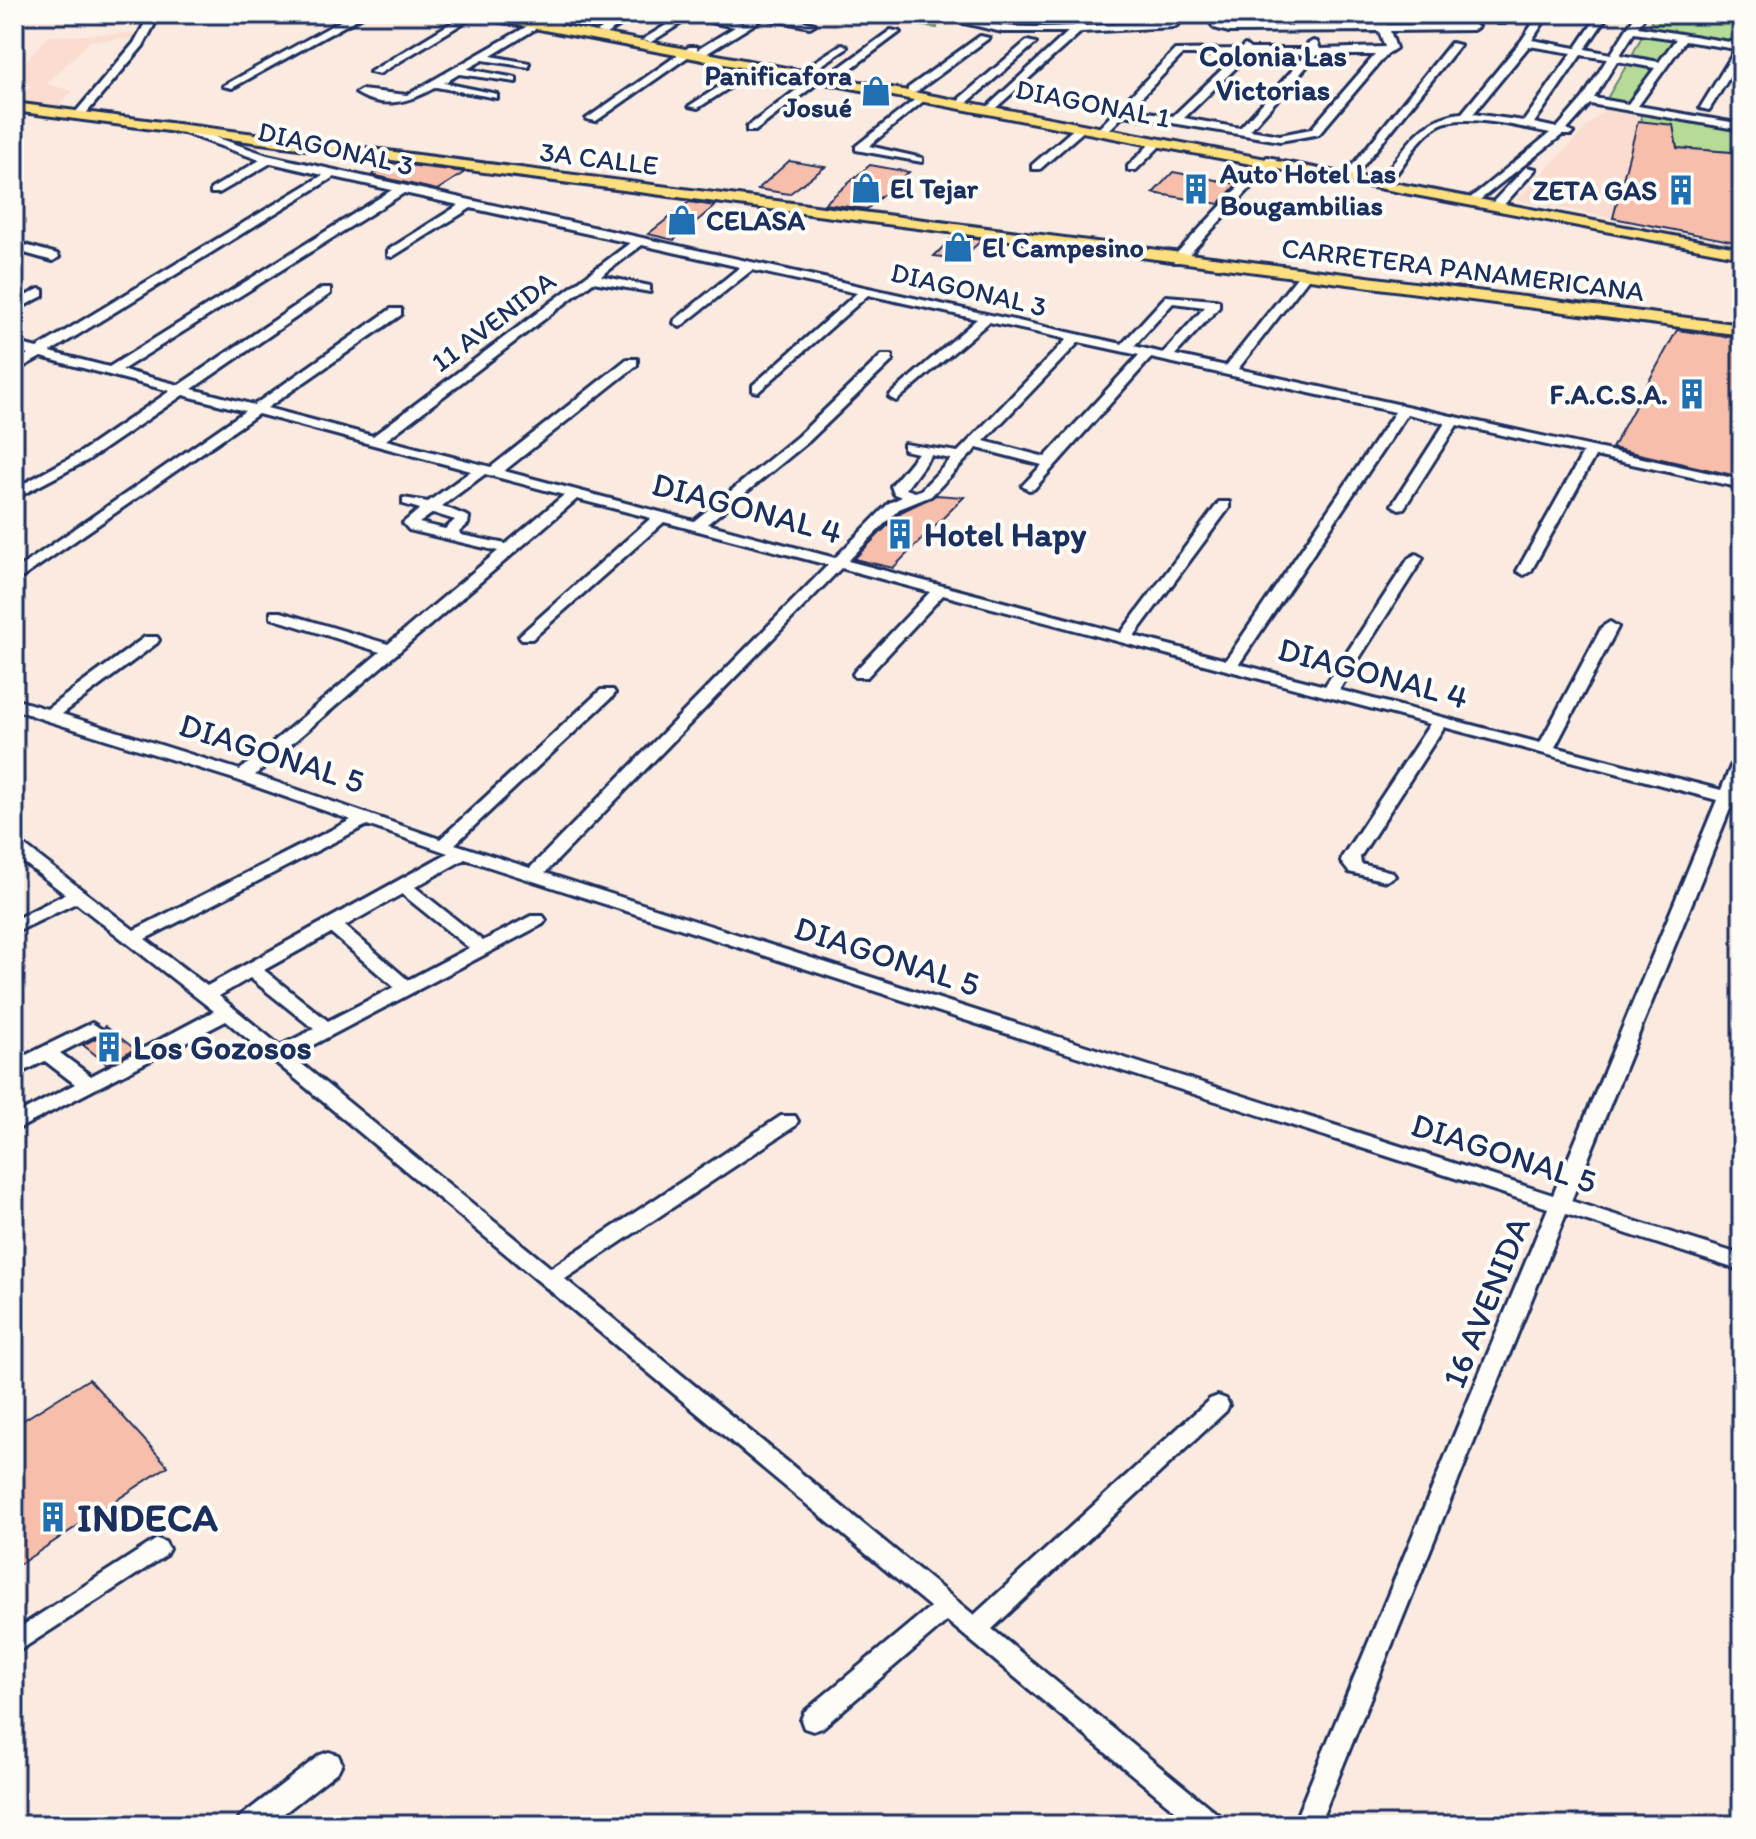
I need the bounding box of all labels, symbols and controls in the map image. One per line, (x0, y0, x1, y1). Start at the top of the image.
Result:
district label: Colonia Las Victorias (1199, 37, 1347, 108)
place label: Panificafora Josué (704, 58, 852, 124)
street label: DIAGONAL 1 (1013, 71, 1173, 135)
shop icon: Panificafora Josué (859, 74, 893, 108)
street label: DIAGONAL 3 (255, 114, 417, 182)
street label: 3A CALLE (538, 134, 660, 182)
place label: Auto Hotel Las Bougambilias (1219, 156, 1396, 222)
shop icon: El Tejar (849, 171, 883, 205)
place label: El Tejar (890, 171, 979, 205)
building icon: Auto Hotel Las Bougambilias (1179, 172, 1213, 206)
place label: ZETA GAS (1533, 173, 1657, 207)
building icon: ZETA GAS (1664, 173, 1698, 207)
shop icon: CELASA (665, 203, 699, 237)
place label: CELASA (706, 203, 805, 237)
shop icon: El Campesino (941, 230, 975, 264)
place label: El Campesino (982, 230, 1144, 264)
street label: CARRETERA PANAMERICANA (1280, 230, 1647, 308)
street label: DIAGONAL 3 (888, 255, 1050, 323)
street label: 11 AVENIDA (424, 263, 562, 379)
place label: F.A.C.S.A. (1550, 377, 1668, 411)
building icon: F.A.C.S.A. (1675, 377, 1709, 411)
street label: DIAGONAL 4 (648, 463, 846, 553)
place label: Hotel Hapy (924, 514, 1087, 555)
building icon: Hotel Hapy (883, 517, 917, 551)
street label: DIAGONAL 4 (1274, 628, 1472, 718)
street label: DIAGONAL 5 (174, 704, 370, 802)
street label: DIAGONAL 5 (789, 907, 985, 1005)
place label: Los Gozosos (133, 1027, 312, 1068)
building icon: Los Gozosos (92, 1030, 126, 1064)
street label: DIAGONAL 5 (1406, 1104, 1602, 1202)
street label: 16 AVENIDA (1433, 1210, 1539, 1394)
place label: INDECA (77, 1493, 218, 1541)
building icon: INDECA (36, 1500, 70, 1534)

